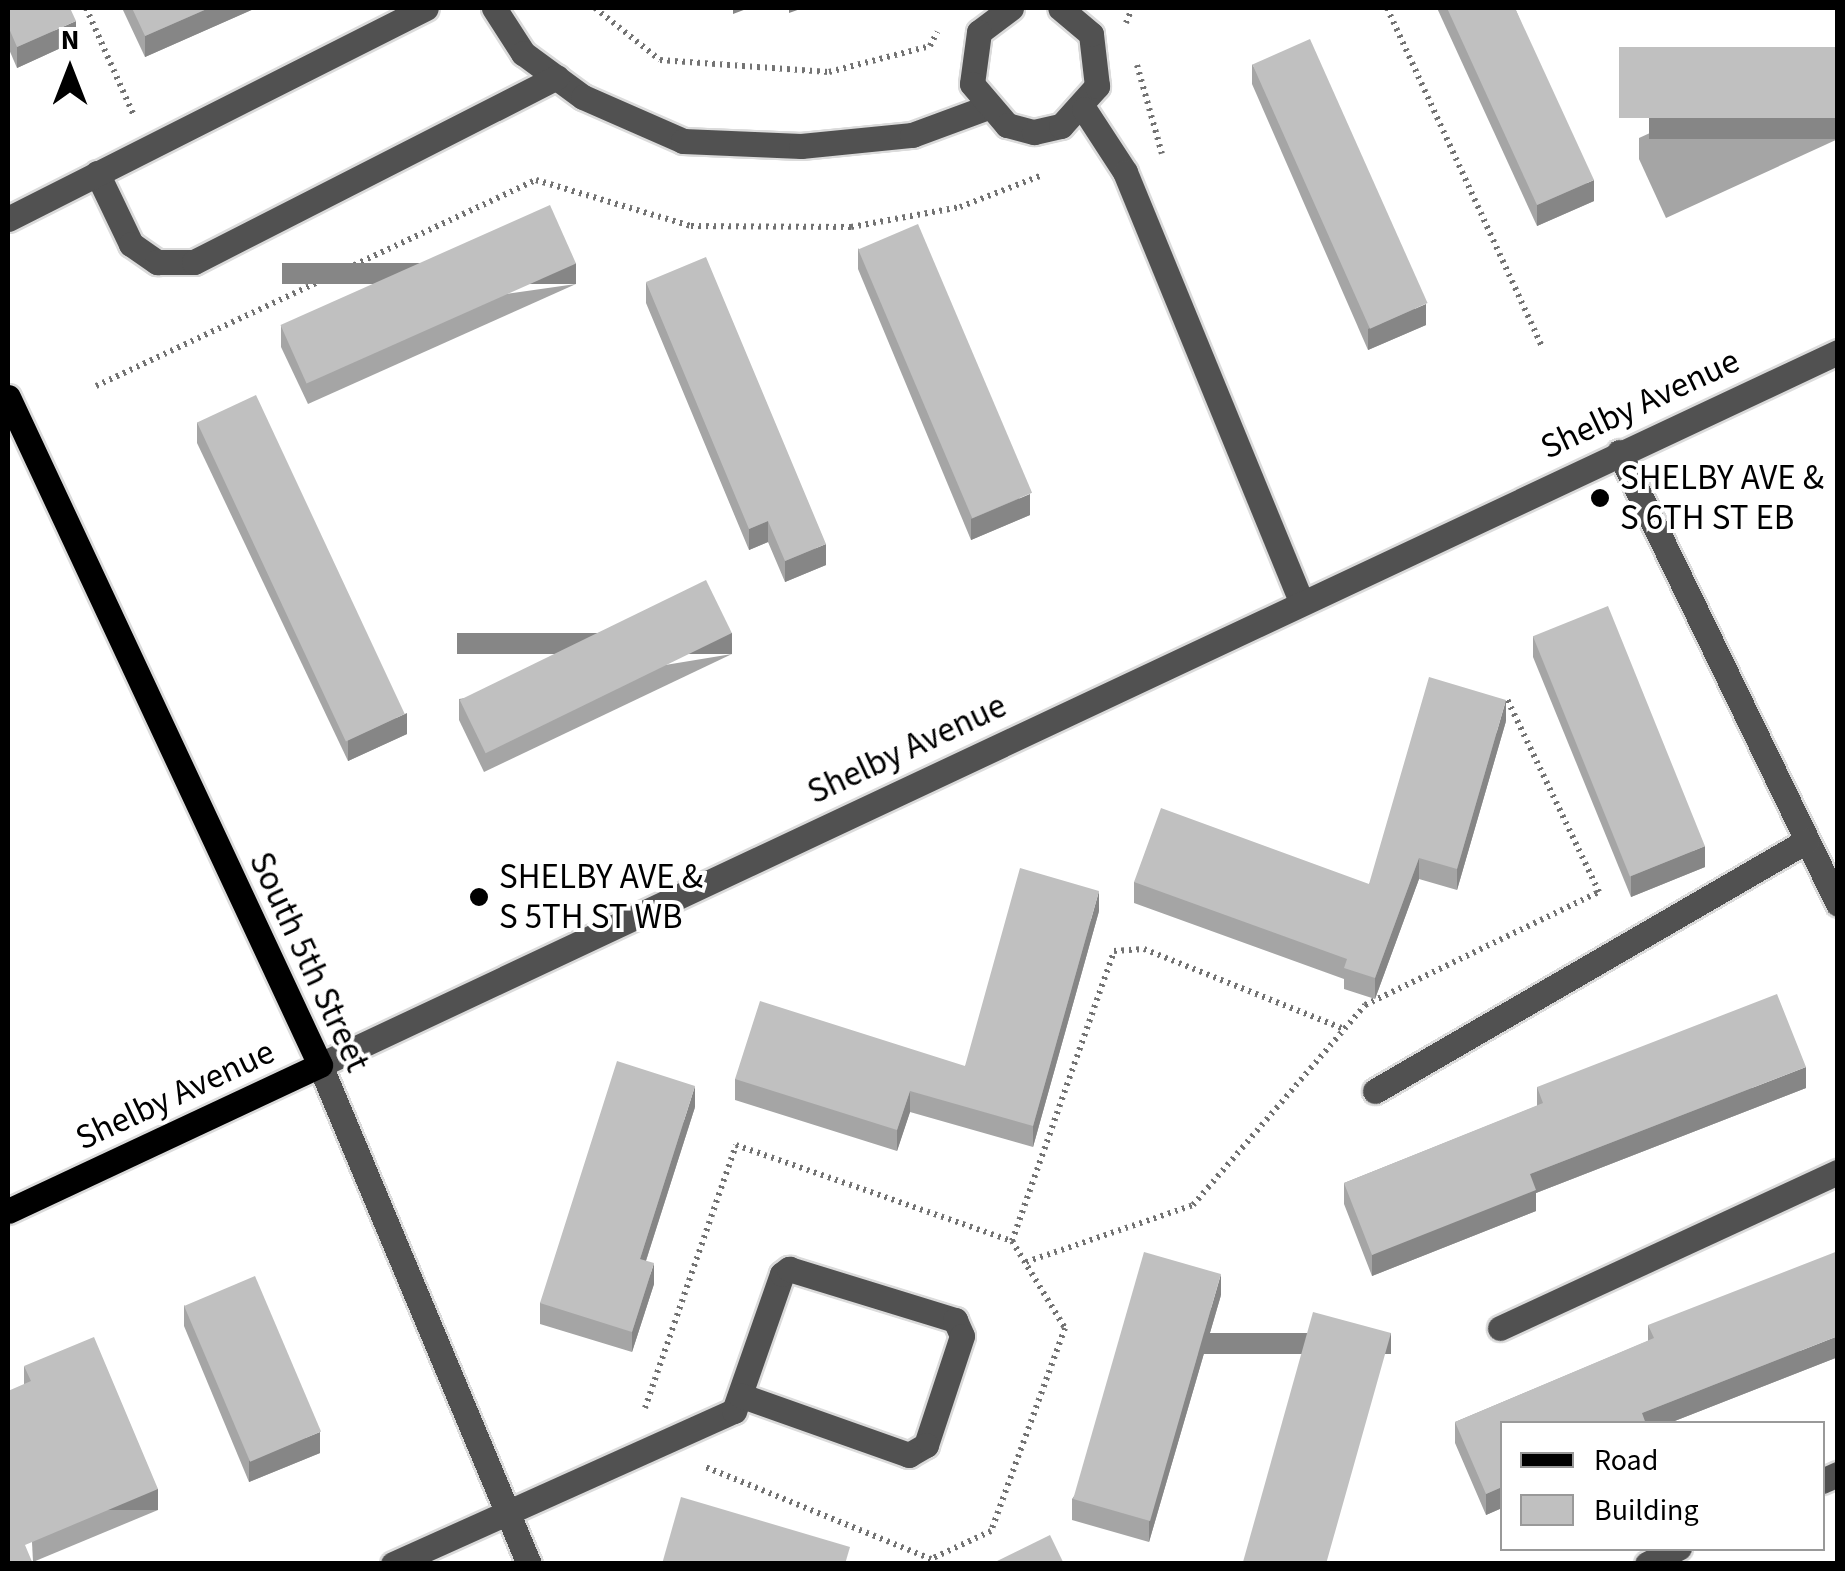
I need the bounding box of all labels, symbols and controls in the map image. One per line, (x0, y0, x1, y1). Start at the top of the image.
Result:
north arrow (20, 20, 120, 120)
text: N (61, 20, 79, 60)
street label: Shelby Avenue (1534, 340, 1746, 468)
place label: SHELBY AVE & S 6TH ST EB (1620, 457, 1824, 539)
marker: SHELBY AVE & S 6TH ST EB (1589, 487, 1611, 509)
street label: Shelby Avenue (801, 685, 1013, 813)
street label: South 5th Street (240, 845, 378, 1079)
place label: SHELBY AVE & S 5TH ST WB (499, 856, 703, 938)
marker: SHELBY AVE & S 5TH ST WB (468, 886, 490, 908)
street label: Shelby Avenue (69, 1031, 281, 1159)
legend (1500, 1421, 1825, 1551)
text: Road (1594, 1439, 1658, 1482)
text: Building (1594, 1489, 1699, 1532)

